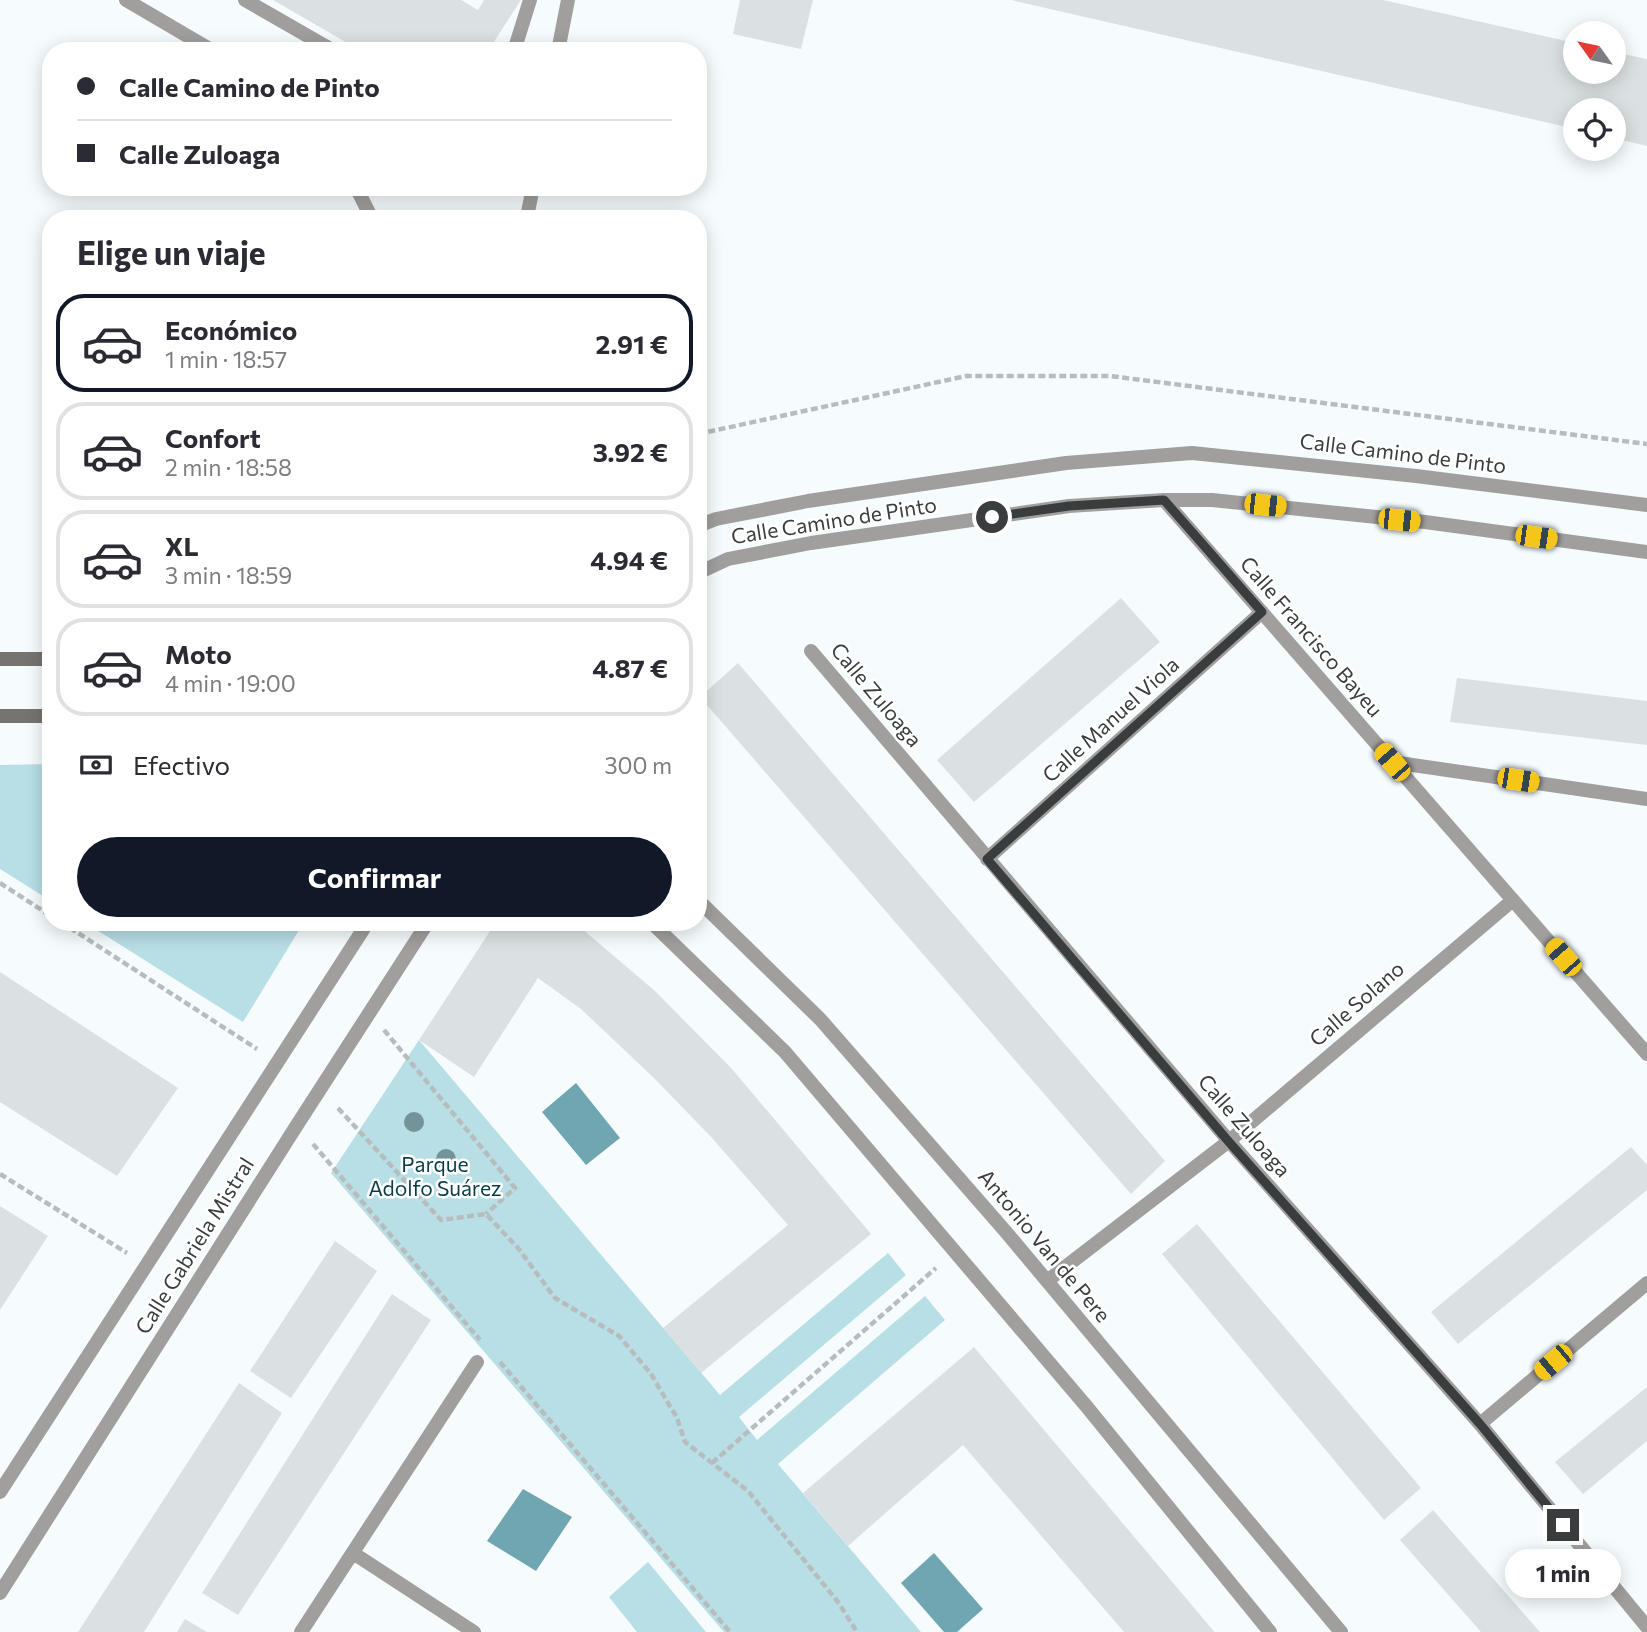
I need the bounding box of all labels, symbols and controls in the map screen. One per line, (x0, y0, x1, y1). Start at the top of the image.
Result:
north arrow (1563, 21, 1626, 84)
map controls (1563, 21, 1626, 161)
text: Calle Camino de Pinto (119, 71, 380, 102)
button: locate (1563, 98, 1626, 161)
text: Calle Zuloaga (119, 138, 280, 169)
text: Elige un viaje (77, 232, 266, 272)
icon: car (81, 312, 144, 375)
text: Económico (165, 314, 297, 345)
text: 2.91 € (596, 328, 668, 359)
text: 1 min · 18:57 (165, 345, 287, 373)
icon: car (81, 420, 144, 483)
text: Confort (165, 422, 261, 453)
street label: Calle Camino de Pinto (1299, 427, 1508, 478)
text: 3.92 € (593, 436, 668, 467)
text: 2 min · 18:58 (165, 453, 292, 481)
street label: Calle Camino de Pinto (729, 491, 938, 548)
car (1244, 492, 1287, 518)
route start (976, 501, 1008, 533)
car (1378, 507, 1421, 533)
car (1514, 524, 1559, 550)
icon: car (81, 528, 144, 591)
text: XL (165, 530, 199, 561)
text: 4.94 € (590, 544, 668, 575)
street label: Calle Francisco Bayeu (1236, 551, 1388, 721)
text: 3 min · 18:59 (165, 561, 292, 589)
icon: car (81, 636, 144, 699)
street label: Calle Zuloaga (826, 637, 928, 751)
text: Moto (165, 638, 232, 669)
street label: Calle Manuel Viola (1037, 651, 1183, 787)
text: 4.87 € (592, 652, 668, 683)
text: 4 min · 19:00 (165, 669, 296, 697)
car (1371, 739, 1414, 785)
icon: cash (77, 746, 115, 784)
text: Efectivo (133, 749, 230, 780)
text: 300 m (604, 751, 672, 779)
car (1496, 766, 1541, 794)
button: Confirmar (77, 837, 672, 917)
car (1542, 934, 1585, 980)
street label: Calle Solano (1304, 955, 1408, 1051)
street label: Calle Zuloaga (1194, 1068, 1297, 1182)
park label: Parque Adolfo Suárez (369, 1151, 501, 1200)
street label: Calle Gabriela Mistral (129, 1152, 258, 1338)
street label: Antonio Van de Pere (974, 1163, 1116, 1327)
car (1531, 1340, 1576, 1384)
route end (1547, 1509, 1579, 1541)
callout: 1 min (1505, 1550, 1621, 1598)
text: 1 min (1536, 1559, 1590, 1587)

